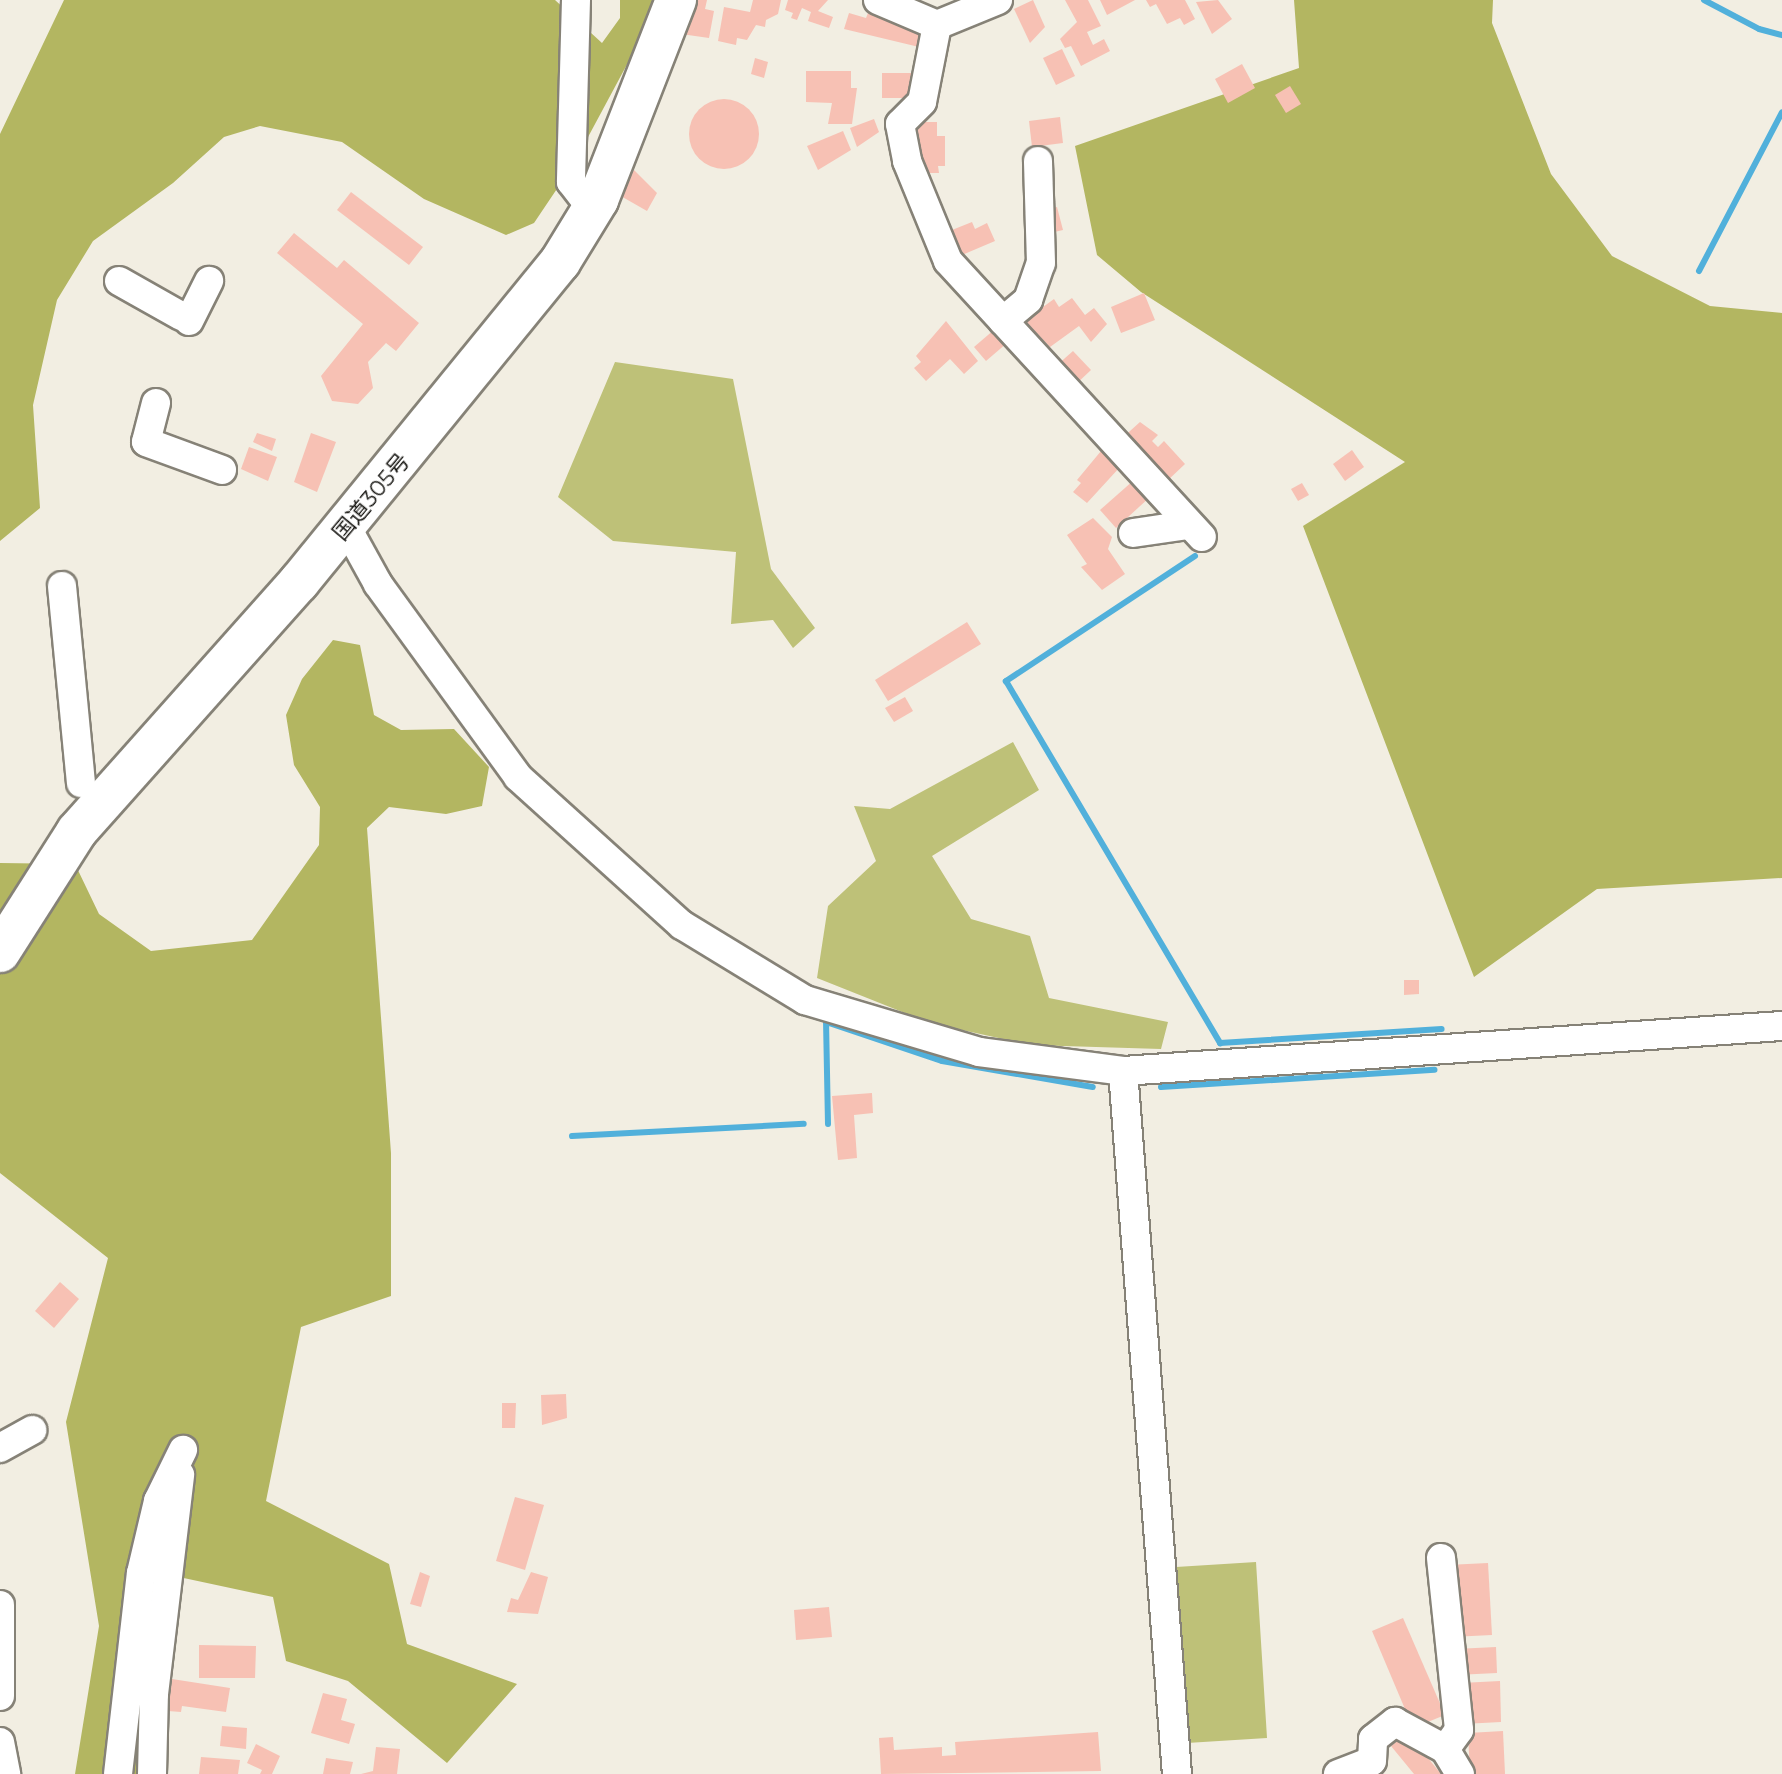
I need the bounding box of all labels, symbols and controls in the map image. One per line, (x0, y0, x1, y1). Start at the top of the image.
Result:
street label: 国道305号 (327, 448, 415, 546)

